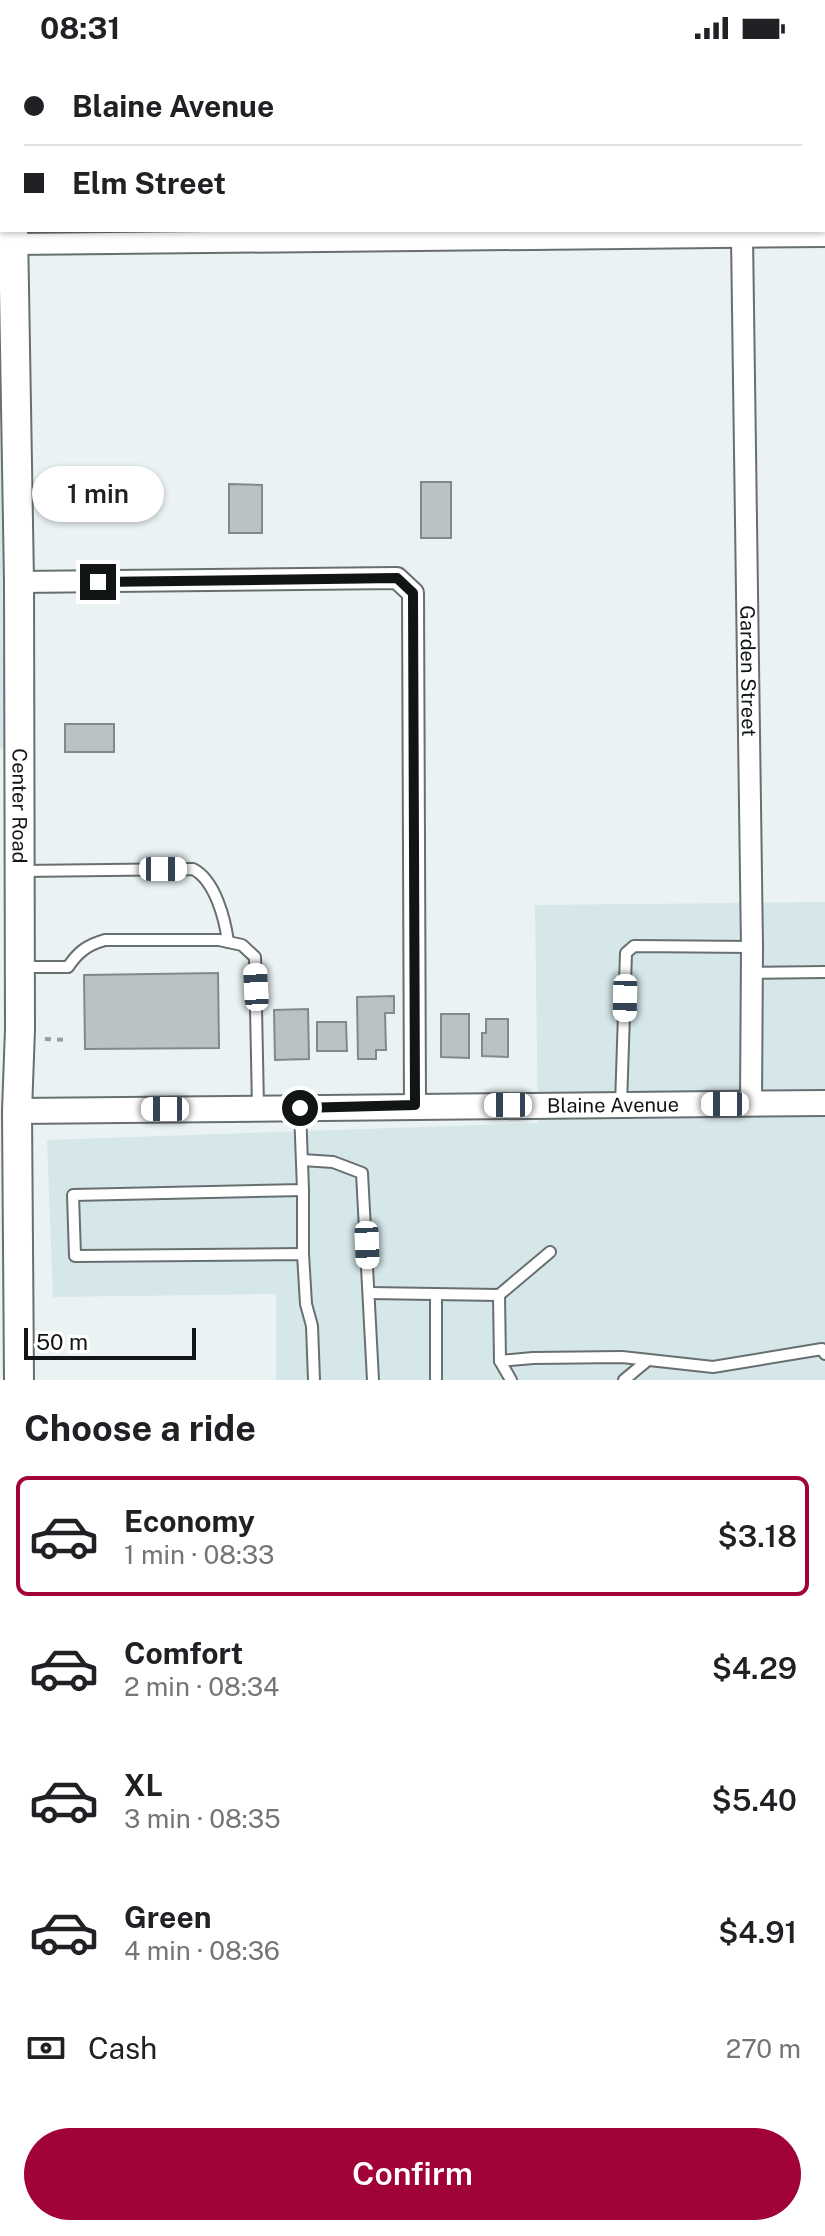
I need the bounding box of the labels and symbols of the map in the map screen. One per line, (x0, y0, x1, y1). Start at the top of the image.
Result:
callout: 1 min (32, 466, 164, 522)
route end (80, 564, 116, 600)
street label: Garden Street (735, 605, 761, 737)
street label: Center Road (7, 748, 32, 864)
car (139, 857, 187, 881)
car (243, 962, 269, 1012)
car (613, 974, 637, 1022)
route start (282, 1090, 318, 1126)
street label: Blaine Avenue (547, 1092, 679, 1118)
car (701, 1092, 749, 1116)
car (484, 1093, 532, 1117)
car (141, 1097, 189, 1121)
car (354, 1221, 380, 1269)
scale bar (24, 1324, 196, 1360)

